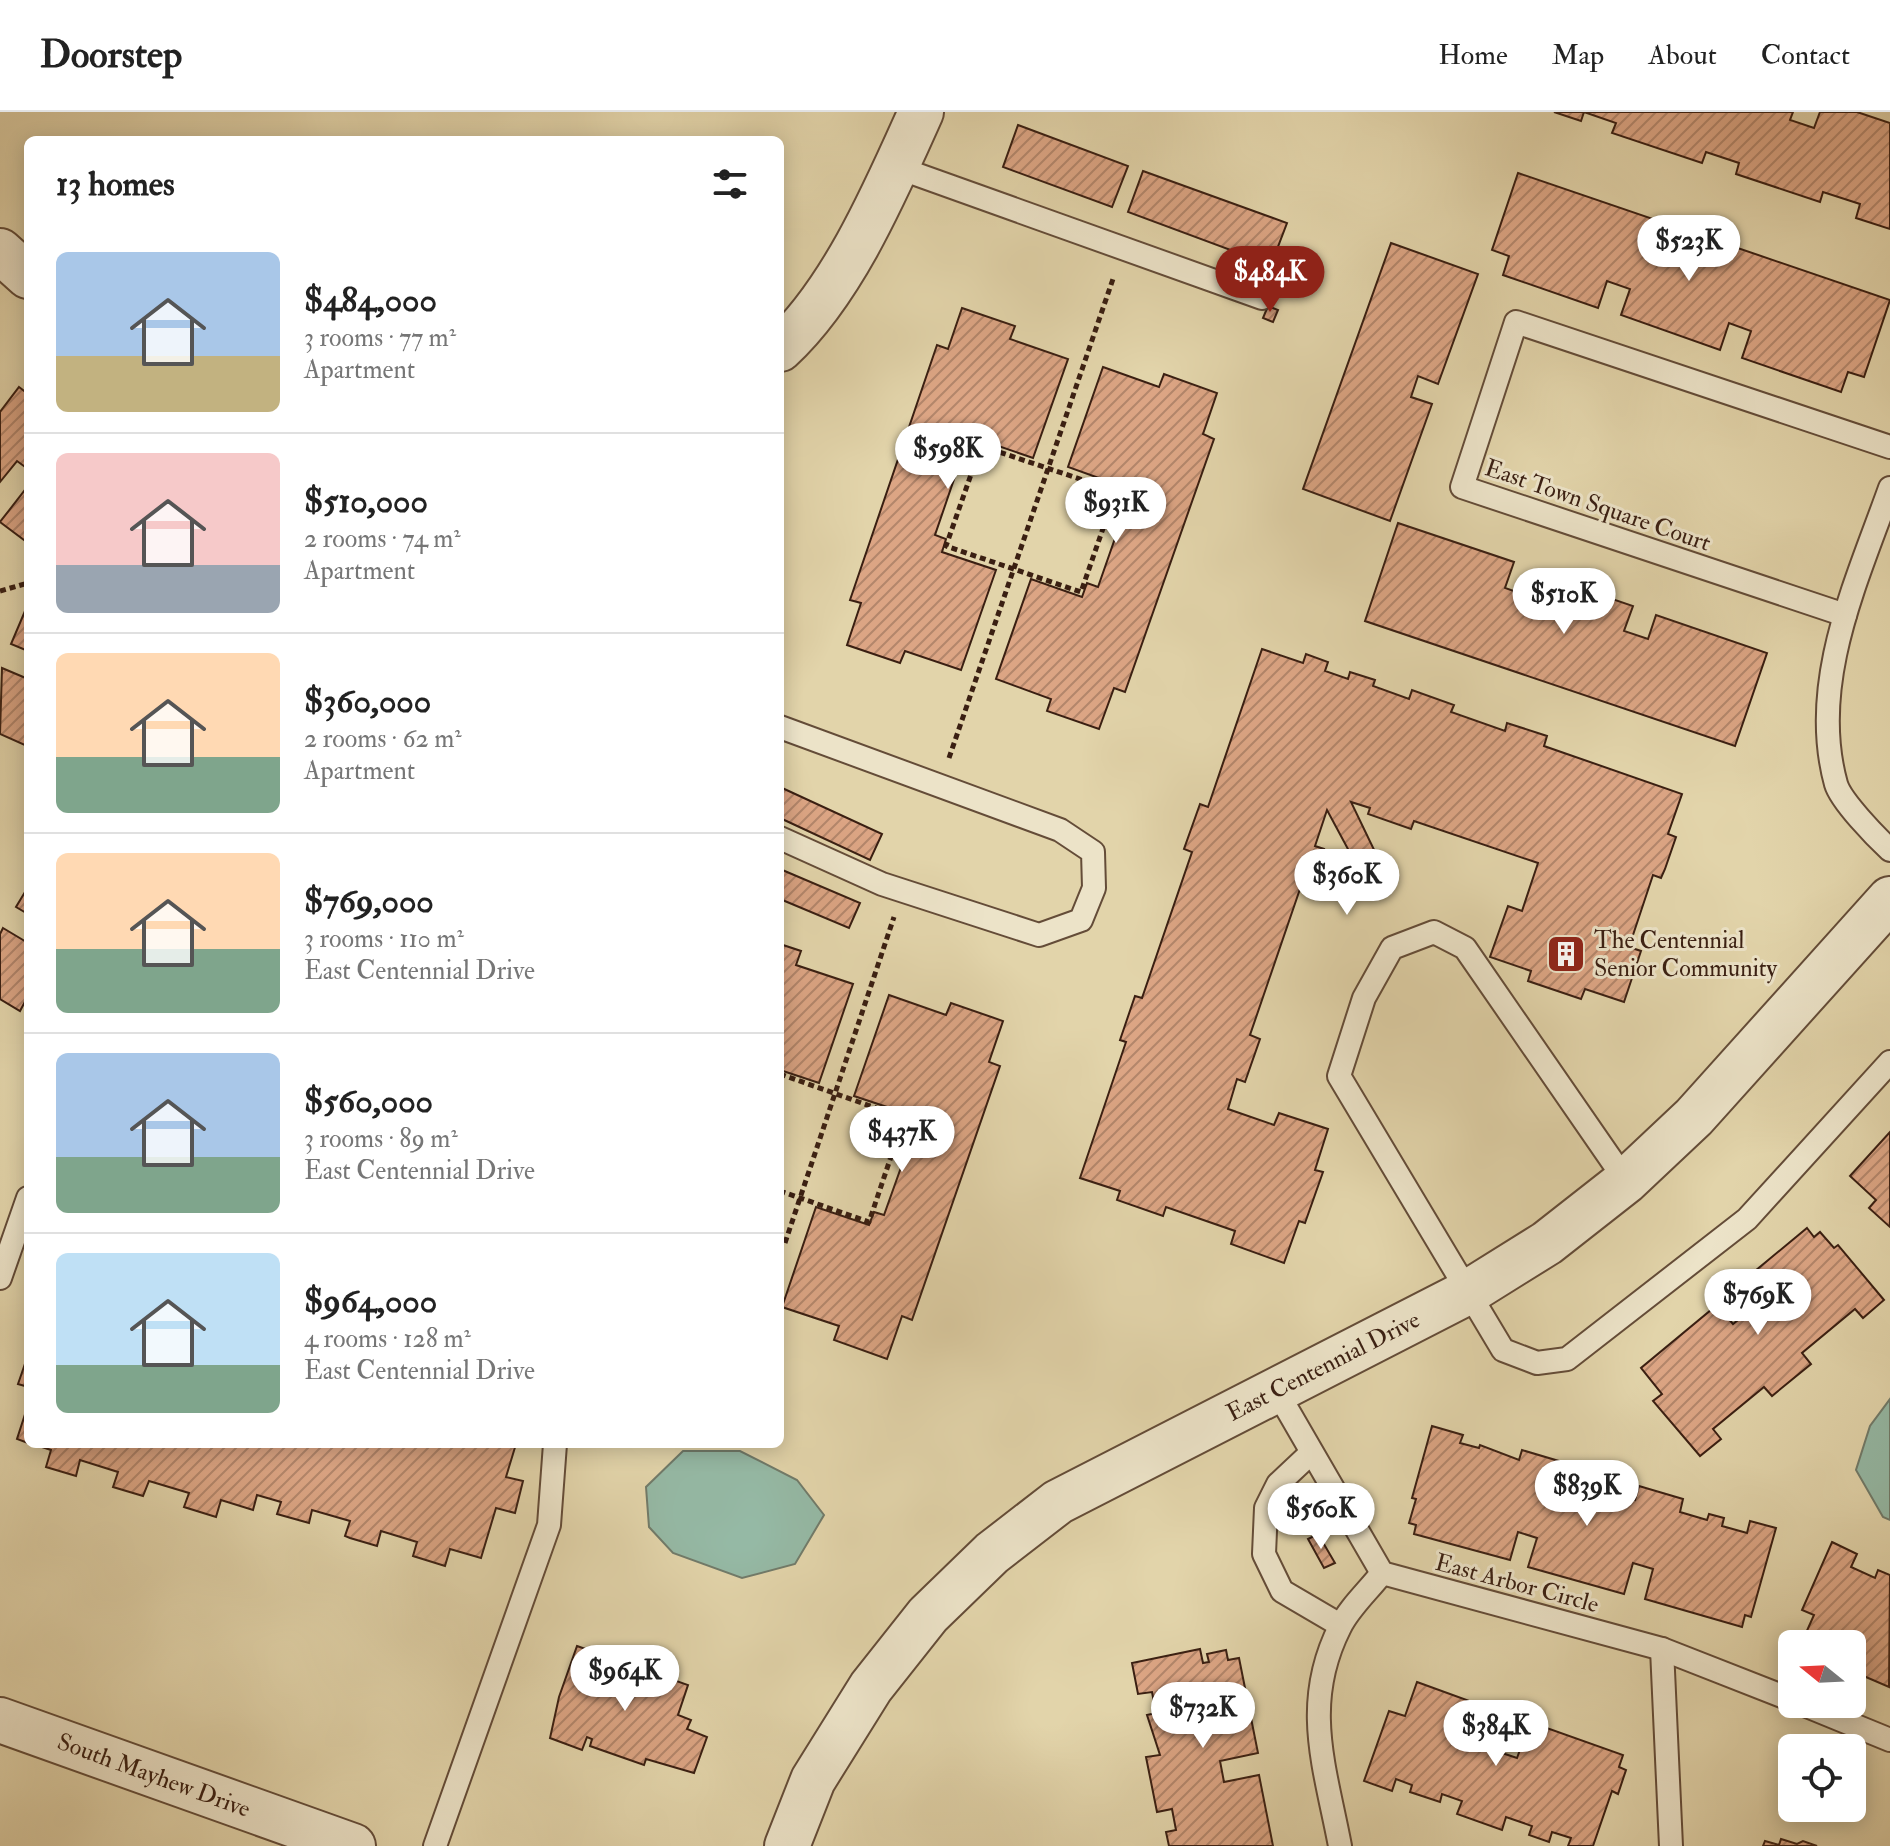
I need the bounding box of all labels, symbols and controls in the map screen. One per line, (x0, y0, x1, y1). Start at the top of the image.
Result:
text: Doorstep (40, 31, 182, 79)
text: Home (1438, 38, 1508, 73)
text: Map (1552, 38, 1604, 73)
text: About (1648, 38, 1717, 73)
text: Contact (1761, 38, 1850, 73)
icon: filters (708, 162, 752, 206)
text: 13 homes (56, 163, 175, 206)
pin: $523K (1633, 215, 1745, 283)
text: $523K (1655, 225, 1723, 257)
pin: $484K (1214, 246, 1326, 314)
text: $484K (1233, 256, 1307, 288)
text: $484,000 (304, 279, 437, 322)
icon: home (120, 284, 216, 380)
text: 3 rooms · 77 m² (304, 322, 456, 354)
text: Apartment (304, 354, 415, 386)
pin: $598K (892, 423, 1004, 491)
text: $598K (913, 433, 983, 465)
street label: East Town Square Court (1481, 452, 1715, 559)
pin: $931K (1060, 477, 1172, 545)
text: $510,000 (304, 480, 428, 523)
icon: home (120, 485, 216, 581)
text: $931K (1083, 487, 1149, 519)
text: 2 rooms · 74 m² (304, 523, 461, 555)
text: Apartment (304, 555, 415, 587)
pin: $510K (1508, 568, 1620, 636)
text: $510K (1531, 578, 1597, 610)
text: $360,000 (304, 680, 431, 723)
icon: home (120, 685, 216, 781)
text: 2 rooms · 62 m² (304, 723, 462, 755)
text: Apartment (304, 755, 415, 787)
pin: $360K (1291, 849, 1403, 917)
text: $360K (1312, 859, 1382, 891)
text: $769,000 (304, 880, 434, 923)
icon: home (120, 885, 216, 981)
text: 3 rooms · 110 m² (304, 923, 464, 955)
place label: The Centennial Senior Community (1594, 925, 1778, 984)
building icon: The Centennial Senior Community (1545, 933, 1587, 975)
text: East Centennial Drive (304, 955, 535, 987)
text: $560,000 (304, 1080, 433, 1123)
icon: home (120, 1085, 216, 1181)
pin: $437K (846, 1106, 958, 1174)
text: $437K (868, 1116, 936, 1148)
text: 3 rooms · 89 m² (304, 1123, 458, 1155)
text: East Centennial Drive (304, 1155, 535, 1187)
pin: $769K (1702, 1269, 1814, 1337)
text: $769K (1722, 1279, 1794, 1311)
text: $964,000 (304, 1280, 437, 1323)
icon: home (120, 1285, 216, 1381)
street label: East Centennial Drive (1221, 1304, 1425, 1429)
text: 4 rooms · 128 m² (304, 1323, 471, 1355)
text: East Centennial Drive (304, 1355, 535, 1387)
pin: $839K (1531, 1460, 1643, 1528)
text: $839K (1553, 1470, 1621, 1502)
pin: $560K (1265, 1483, 1377, 1551)
text: $560K (1286, 1493, 1356, 1525)
street label: East Arbor Circle (1432, 1547, 1602, 1620)
north arrow (1778, 1630, 1866, 1718)
map controls (1778, 1630, 1866, 1822)
pin: $964K (569, 1645, 681, 1713)
text: $964K (588, 1655, 662, 1687)
pin: $732K (1147, 1682, 1259, 1750)
text: $732K (1169, 1692, 1237, 1724)
pin: $384K (1440, 1700, 1552, 1768)
text: $384K (1461, 1710, 1531, 1742)
street label: South Mayhew Drive (53, 1726, 255, 1825)
button: locate (1778, 1734, 1866, 1822)

